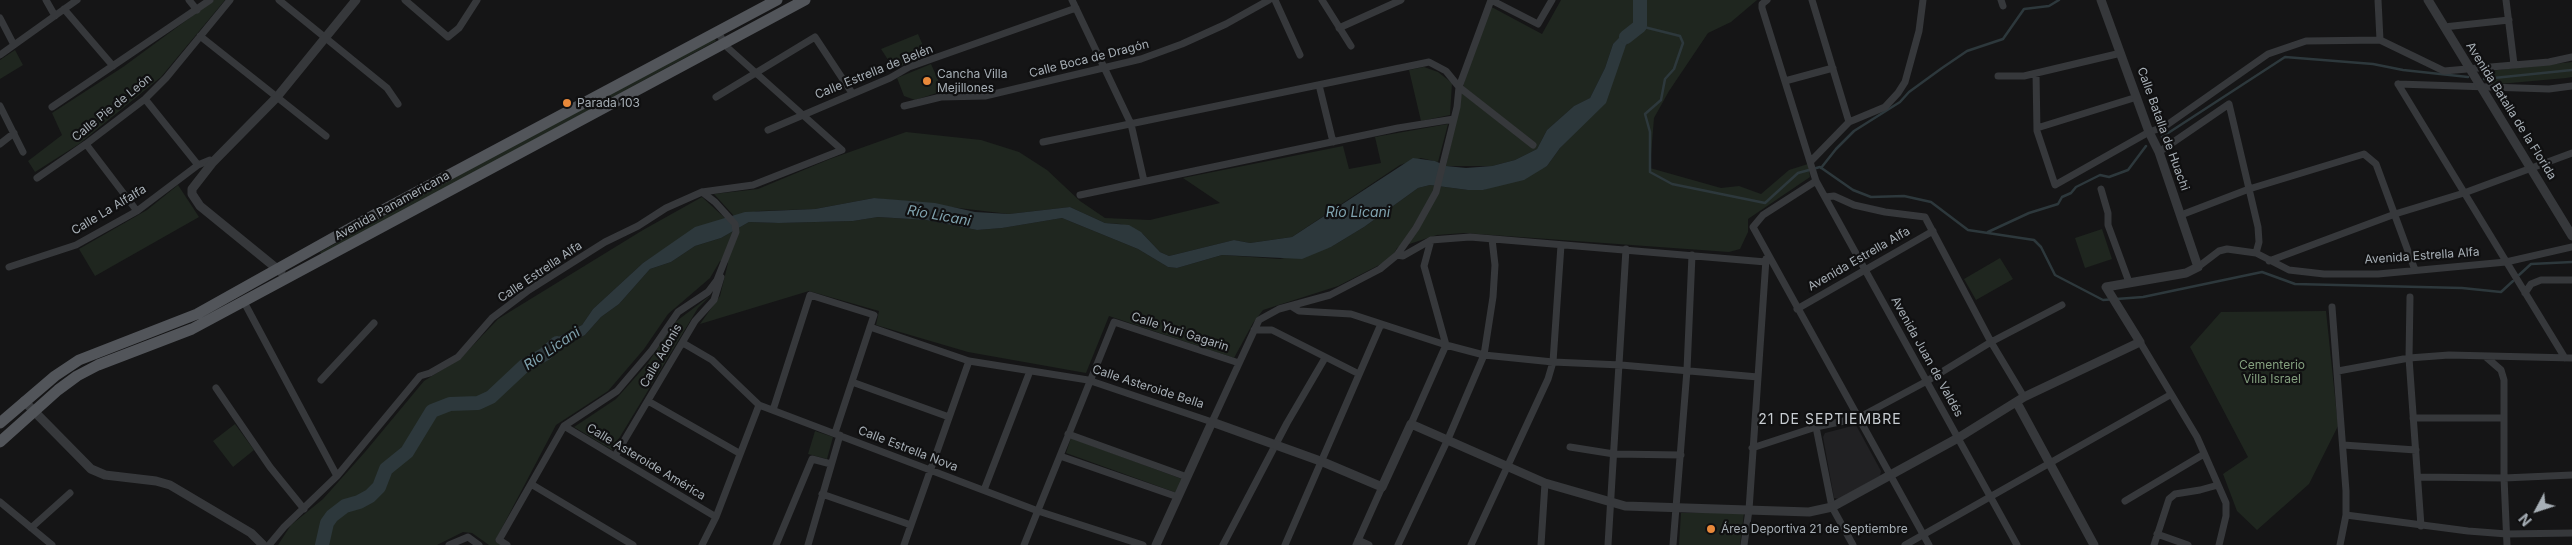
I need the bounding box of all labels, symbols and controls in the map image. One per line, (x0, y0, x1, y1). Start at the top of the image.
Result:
street label: Calle Boca de Dragón (1028, 37, 1150, 81)
street label: Avenida Batalla de la Florida (2463, 40, 2559, 182)
street label: Calle Estrella de Belén (813, 42, 935, 102)
street label: Calle Batalla de Huachi (2134, 65, 2192, 193)
place label: Cancha Villa Mejillones (937, 67, 1007, 95)
street label: Calle Pie de León (69, 71, 155, 145)
marker: Cancha Villa Mejillones (921, 75, 933, 87)
place label: Parada 103 (577, 96, 640, 110)
marker: Parada 103 (561, 97, 573, 109)
street label: Avenida Panamericana (332, 168, 452, 244)
street label: Calle La Alfalfa (69, 182, 149, 238)
water label: Río Licani (906, 202, 972, 230)
water label: Río Licani (1326, 205, 1390, 221)
street label: Avenida Estrella Alfa (1805, 224, 1913, 294)
street label: Calle Estrella Alfa (495, 238, 585, 306)
street label: Avenida Estrella Alfa (2364, 245, 2480, 267)
street label: Avenida Juan de Valdés (1888, 294, 1966, 420)
street label: Calle Yuri Gagarin (1129, 309, 1231, 355)
street label: Calle Adonis (637, 322, 685, 390)
water label: Río Licani (521, 324, 583, 374)
park label: Cementerio Villa Israel (2239, 358, 2305, 386)
street label: Calle Asteroide Bella (1090, 362, 1206, 412)
district label: 21 DE SEPTIEMBRE (1756, 412, 1904, 428)
street label: Calle Asteroide América (584, 421, 708, 503)
street label: Calle Estrella Nova (856, 423, 960, 475)
north arrow (2512, 485, 2562, 535)
text: N (2515, 510, 2535, 530)
place label: Área Deportiva 21 de Septiembre (1721, 522, 1908, 536)
marker: Área Deportiva 21 de Septiembre (1705, 523, 1717, 535)

